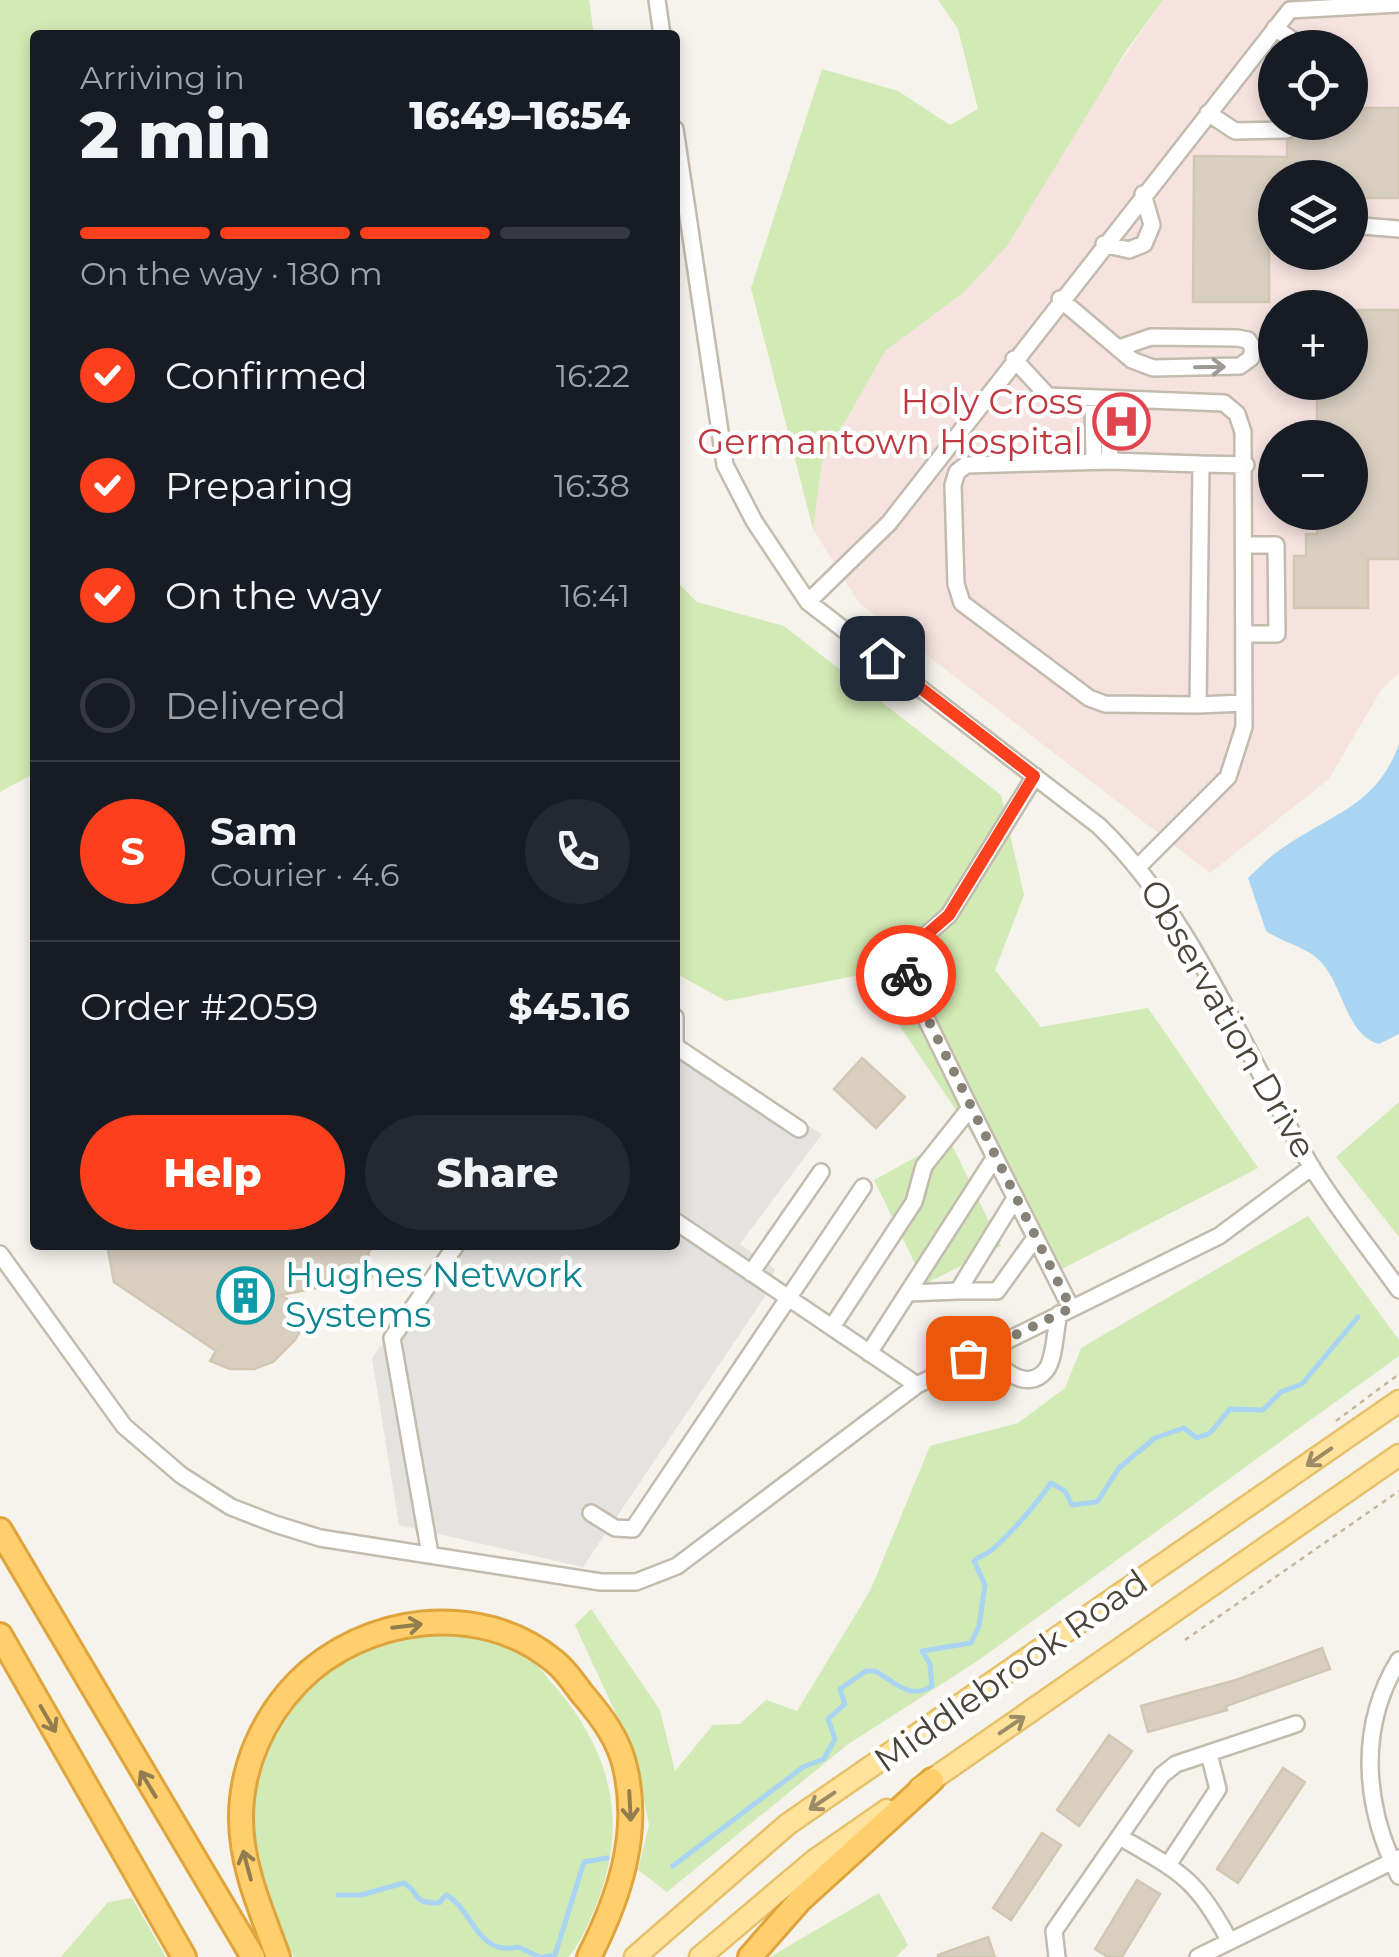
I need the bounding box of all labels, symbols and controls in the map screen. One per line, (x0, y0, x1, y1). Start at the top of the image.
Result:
map controls (1258, 30, 1368, 530)
button: locate (1258, 30, 1368, 140)
text: Arriving in (80, 58, 245, 97)
text: 16:49–16:54 (409, 92, 630, 139)
text: 2 min (80, 95, 271, 174)
button: layers (1258, 160, 1368, 270)
text: On the way · 180 m (80, 254, 383, 293)
button: + (1258, 290, 1368, 400)
icon: check (80, 348, 135, 403)
text: Confirmed (165, 352, 368, 399)
text: 16:22 (556, 356, 630, 395)
one-way arrow (1193, 357, 1225, 376)
place label: Holy Cross Germantown Hospital (697, 380, 1083, 463)
hospital icon: Holy Cross Germantown Hospital (1092, 392, 1152, 452)
button: − (1258, 420, 1368, 530)
icon: check (80, 458, 135, 513)
text: Preparing (165, 462, 354, 509)
text: 16:38 (554, 466, 630, 505)
icon: check (80, 568, 135, 623)
text: On the way (165, 572, 382, 619)
text: 16:41 (560, 576, 630, 615)
pin (840, 616, 925, 701)
icon: home (855, 631, 910, 686)
text: Delivered (165, 682, 346, 729)
button: phone (525, 799, 630, 904)
text: Sam (210, 808, 298, 855)
text: S (120, 828, 145, 875)
text: Courier · 4.6 (210, 855, 399, 894)
street label: Observation Drive (1131, 872, 1326, 1166)
courier (856, 925, 956, 1025)
icon: bike (879, 948, 934, 1003)
text: Order #2059 (80, 983, 318, 1030)
text: $45.16 (508, 983, 630, 1030)
button: Help (80, 1115, 345, 1230)
button: Share (365, 1115, 630, 1230)
place label: Hughes Network Systems (285, 1253, 582, 1336)
building icon: Hughes Network Systems (216, 1265, 276, 1325)
pin (926, 1316, 1011, 1401)
icon: bag (941, 1331, 996, 1386)
one-way arrow (1306, 1446, 1334, 1467)
street label: Middlebrook Road (866, 1560, 1156, 1781)
one-way arrow (390, 1617, 423, 1635)
one-way arrow (39, 1704, 59, 1734)
one-way arrow (998, 1715, 1026, 1736)
one-way arrow (138, 1770, 158, 1799)
one-way arrow (621, 1790, 640, 1822)
one-way arrow (808, 1790, 836, 1811)
one-way arrow (237, 1850, 256, 1881)

